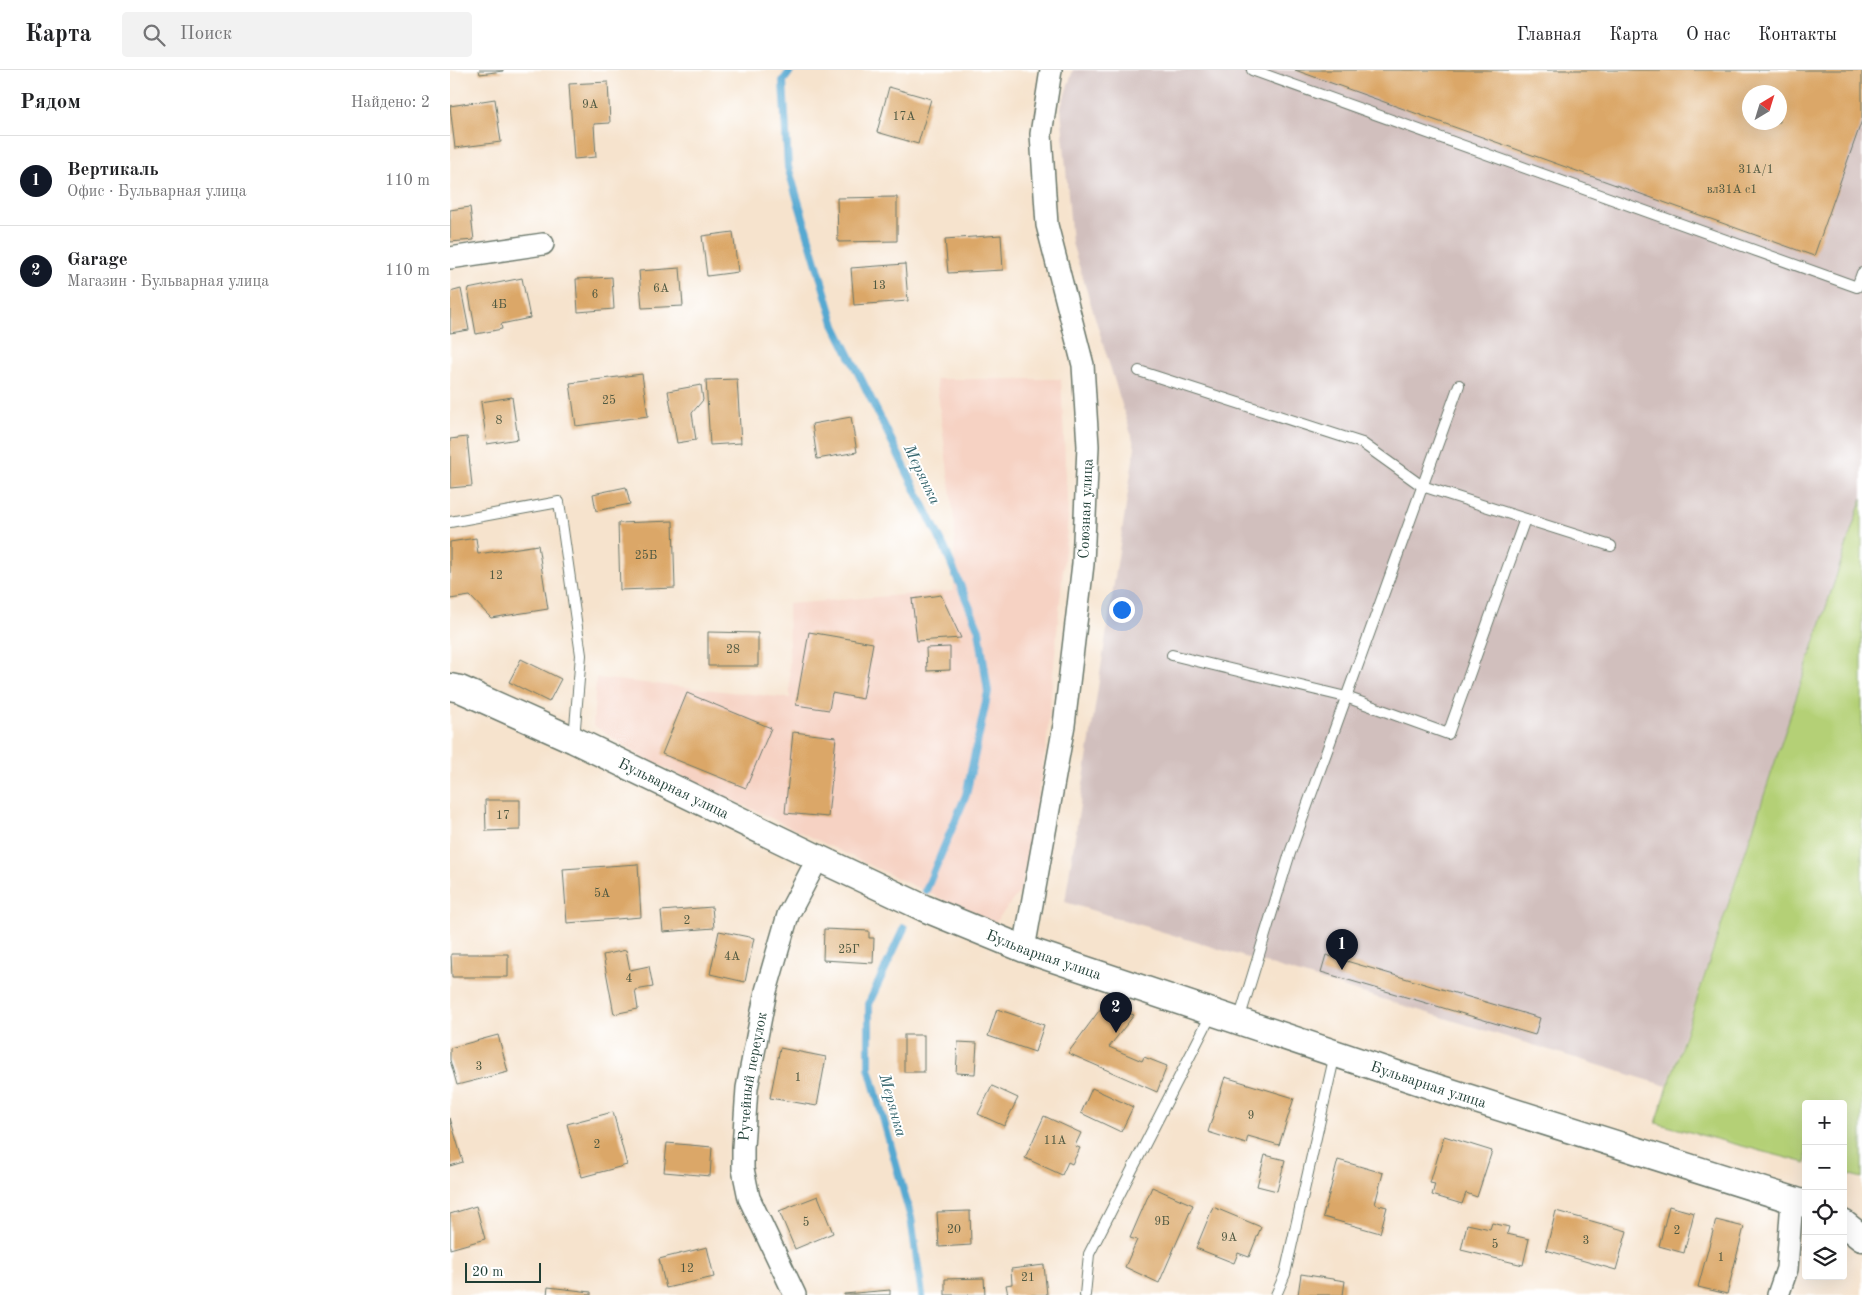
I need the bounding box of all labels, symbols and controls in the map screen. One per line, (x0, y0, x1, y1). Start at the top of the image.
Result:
search box (122, 12, 472, 57)
icon: search (140, 21, 168, 49)
text: Карта (25, 23, 92, 47)
text: Поиск (180, 25, 232, 44)
text: Главная (1517, 26, 1581, 44)
text: Карта (1609, 26, 1658, 44)
text: О нас (1686, 26, 1730, 44)
text: Контакты (1758, 26, 1837, 44)
north arrow (1742, 85, 1787, 130)
text: Рядом (20, 92, 81, 113)
text: Найдено: 2 (351, 95, 430, 111)
house number: 9А (582, 99, 598, 111)
house number: 17А (892, 111, 916, 123)
text: Вертикаль (67, 161, 159, 180)
house number: 31А/1 (1738, 164, 1774, 176)
text: 1 (31, 173, 41, 189)
text: 110 m (385, 173, 430, 189)
text: Офис · Бульварная улица (67, 184, 247, 200)
house number: вл31А с1 (1707, 184, 1757, 196)
text: Garage (67, 251, 128, 270)
text: 2 (31, 263, 41, 279)
text: 110 m (385, 263, 430, 279)
text: Магазин · Бульварная улица (67, 274, 269, 290)
house number: 13 (872, 280, 886, 292)
house number: 6А (653, 283, 669, 295)
house number: 6 (592, 289, 599, 301)
house number: 4Б (491, 299, 507, 311)
house number: 25 (602, 394, 616, 407)
house number: 8 (496, 415, 503, 427)
water label: Мерянка (899, 441, 943, 508)
street label: Союзная улица (1077, 458, 1096, 559)
house number: 25Б (635, 549, 657, 562)
house number: 12 (489, 570, 503, 582)
your location (1109, 597, 1135, 623)
house number: 28 (726, 644, 740, 656)
street label: Бульварная улица (616, 757, 731, 823)
house number: 17 (496, 810, 510, 822)
house number: 5А (594, 887, 610, 900)
house number: 2 (684, 915, 690, 927)
street label: Бульварная улица (984, 928, 1103, 984)
pin: 1 (1326, 929, 1358, 970)
house number: 25Г (838, 943, 860, 956)
house number: 4А (724, 951, 740, 963)
house number: 4 (626, 973, 633, 985)
pin: 2 (1100, 992, 1132, 1033)
street label: Ручейный переулок (737, 1011, 771, 1142)
street label: Бульварная улица (1368, 1060, 1488, 1112)
house number: 3 (476, 1061, 482, 1073)
water label: Мерянка (875, 1071, 909, 1139)
house number: 1 (795, 1072, 801, 1084)
map controls (1802, 1100, 1847, 1280)
button: + (1802, 1100, 1847, 1145)
house number: 9 (1248, 1110, 1254, 1122)
house number: 11А (1043, 1135, 1067, 1147)
house number: 2 (594, 1139, 600, 1151)
button: − (1802, 1145, 1847, 1190)
button: locate (1802, 1190, 1847, 1235)
house number: 5 (803, 1216, 810, 1229)
house number: 9Б (1154, 1216, 1170, 1228)
house number: 20 (947, 1224, 961, 1236)
house number: 2 (1674, 1225, 1680, 1237)
house number: 9А (1221, 1232, 1237, 1244)
house number: 3 (1583, 1235, 1589, 1247)
button: layers (1802, 1235, 1847, 1280)
house number: 5 (1492, 1238, 1499, 1251)
house number: 1 (1718, 1252, 1724, 1264)
scale bar (465, 1260, 541, 1283)
house number: 12 (680, 1263, 694, 1275)
text: 20 m (472, 1265, 503, 1279)
house number: 21 (1021, 1272, 1035, 1284)

